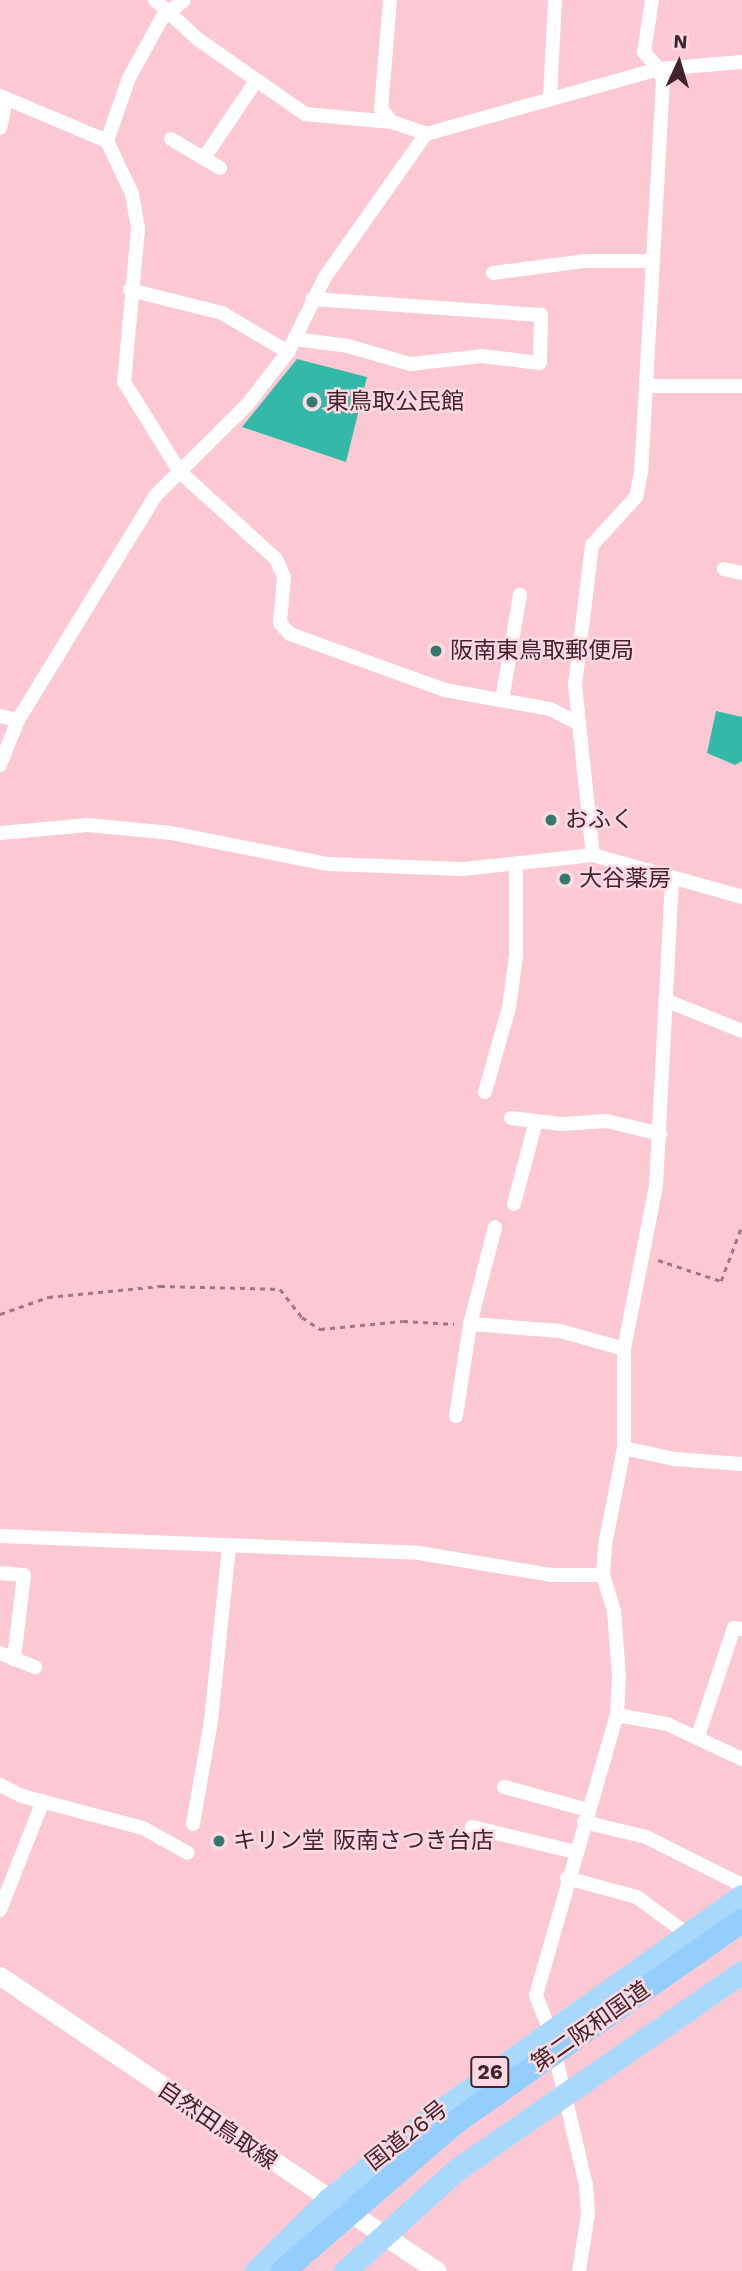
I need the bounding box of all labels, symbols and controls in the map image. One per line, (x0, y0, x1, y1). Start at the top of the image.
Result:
north arrow (644, 28, 714, 98)
text: N (673, 30, 688, 54)
place label: 東鳥取公民館 (326, 388, 464, 416)
marker: 東鳥取公民館 (304, 394, 320, 410)
place label: 阪南東鳥取郵便局 (450, 637, 634, 665)
marker: 阪南東鳥取郵便局 (428, 643, 444, 659)
place label: おふく (565, 806, 634, 834)
marker: おふく (543, 812, 559, 828)
place label: 大谷薬房 (579, 865, 671, 893)
marker: 大谷薬房 (557, 871, 573, 887)
place label: キリン堂 阪南さつき台店 (233, 1827, 494, 1855)
marker: キリン堂 阪南さつき台店 (211, 1833, 227, 1849)
street label: 第二阪和国道 (527, 1976, 655, 2078)
road number: 26 (469, 2054, 511, 2090)
street label: 自然田鳥取線 (152, 2076, 282, 2176)
street label: 国道26号 (361, 2095, 453, 2177)

